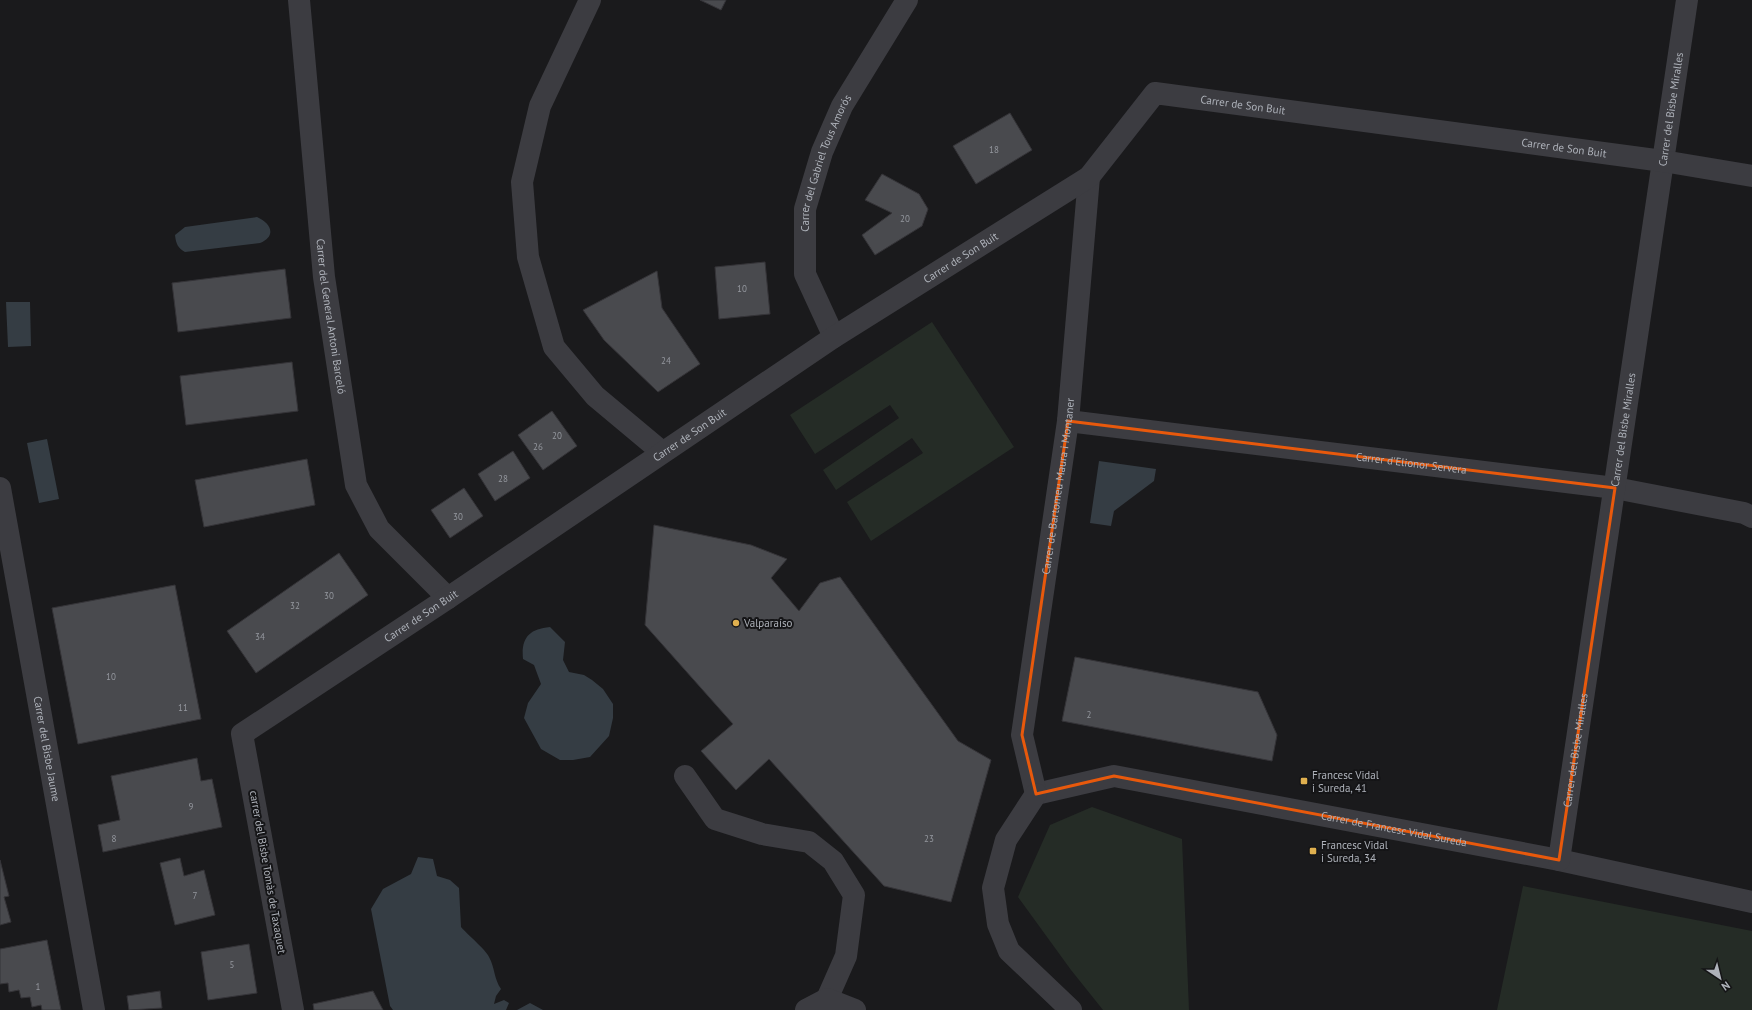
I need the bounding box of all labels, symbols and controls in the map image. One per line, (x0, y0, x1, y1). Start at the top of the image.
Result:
street label: Carrer del Bisbe Miralles (1655, 51, 1686, 167)
street label: Carrer del Gabriel Tous Amorós (798, 92, 855, 232)
street label: Carrer de Son Buit (1200, 92, 1286, 117)
street label: Carrer de Son Buit (1521, 135, 1608, 160)
house number: 18 (989, 144, 999, 155)
house number: 20 (900, 213, 910, 224)
street label: Carrer de Son Buit (921, 229, 1001, 286)
street label: Carrer del General Antoni Barceló (314, 238, 349, 395)
house number: 10 (737, 283, 747, 294)
house number: 24 (661, 355, 671, 366)
street label: Carrer del Bisbe Miralles (1608, 371, 1638, 488)
street label: Carrer de Bartomeu Maura i Montaner (1039, 397, 1077, 575)
street label: Carrer de Son Buit (650, 405, 729, 465)
house number: 20 (552, 430, 562, 441)
house number: 26 (533, 441, 543, 452)
street label: Carrer d'Elionor Servera (1355, 449, 1468, 477)
house number: 28 (498, 473, 508, 484)
house number: 30 (453, 511, 463, 522)
street label: Carrer de Son Buit (381, 586, 461, 645)
house number: 30 (324, 590, 334, 601)
house number: 32 (290, 600, 300, 611)
place label: Valparaíso (743, 616, 793, 630)
marker: Valparaíso (731, 618, 741, 628)
house number: 34 (255, 631, 265, 642)
house number: 10 (106, 671, 116, 682)
street label: Carrer del Bisbe Miralles (1560, 692, 1591, 808)
street label: Carrer del Bisbe Jaume (31, 695, 63, 803)
house number: 11 (178, 702, 188, 713)
house number: 2 (1087, 709, 1092, 720)
place label: Francesc Vidal i Sureda, 41 (1312, 768, 1380, 795)
marker: Francesc Vidal i Sureda, 41 (1299, 776, 1309, 786)
street label: carrer del Bisbe Tomàs de Taxaquet (247, 789, 289, 955)
house number: 9 (189, 801, 194, 812)
street label: Carrer de Francesc Vidal Sureda (1320, 808, 1468, 849)
house number: 8 (112, 833, 117, 844)
house number: 23 (924, 833, 934, 844)
place label: Francesc Vidal i Sureda, 34 (1321, 838, 1389, 865)
marker: Francesc Vidal i Sureda, 34 (1308, 846, 1318, 856)
house number: 7 (193, 890, 198, 901)
north arrow (1700, 958, 1740, 998)
house number: 5 (230, 959, 235, 970)
text: N (1719, 978, 1733, 994)
house number: 1 (36, 981, 41, 992)

